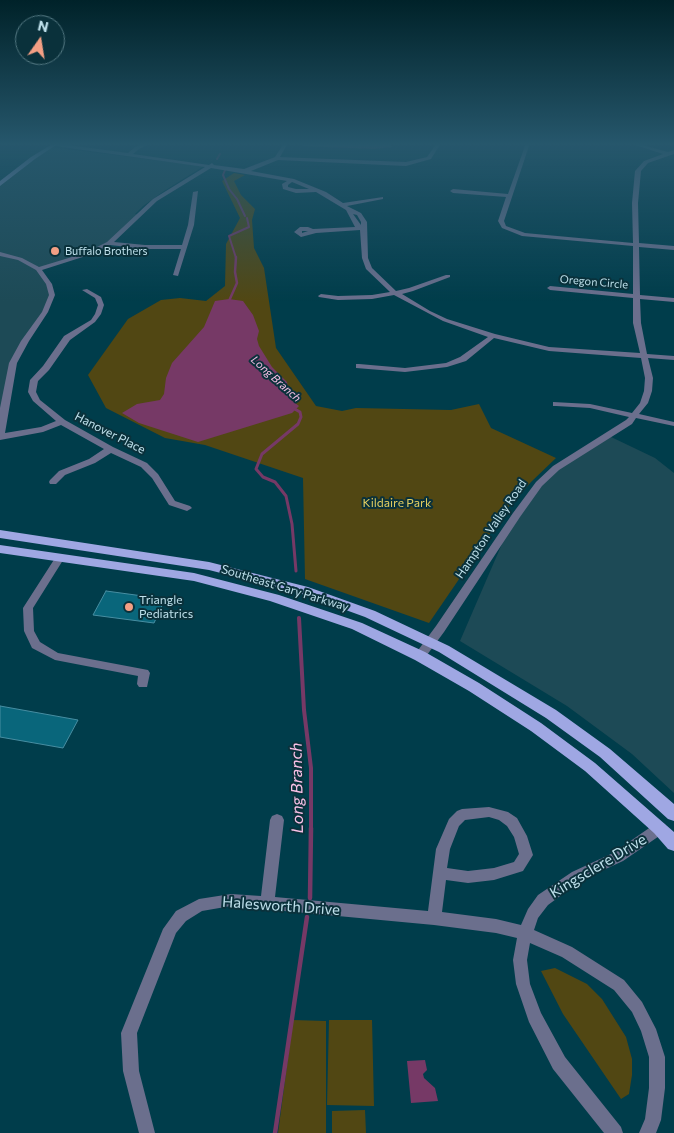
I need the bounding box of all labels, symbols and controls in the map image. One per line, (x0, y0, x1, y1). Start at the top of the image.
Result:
north arrow (15, 15, 65, 65)
text: N (36, 16, 50, 35)
place label: Buffalo Brothers (65, 244, 147, 258)
marker: Buffalo Brothers (49, 245, 61, 257)
street label: Oregon Circle (559, 272, 629, 292)
water label: Long Branch (248, 353, 304, 405)
street label: Hanover Place (72, 409, 148, 457)
street label: Hampton Valley Road (452, 477, 530, 581)
park label: Kildaire Park (363, 496, 431, 510)
street label: Southeast Cary Parkway (219, 562, 351, 614)
place label: Triangle Pediatrics (139, 593, 193, 621)
marker: Triangle Pediatrics (123, 601, 135, 613)
water label: Long Branch (287, 742, 307, 834)
street label: Kingsclere Drive (546, 830, 650, 902)
street label: Halesworth Drive (221, 893, 341, 919)

